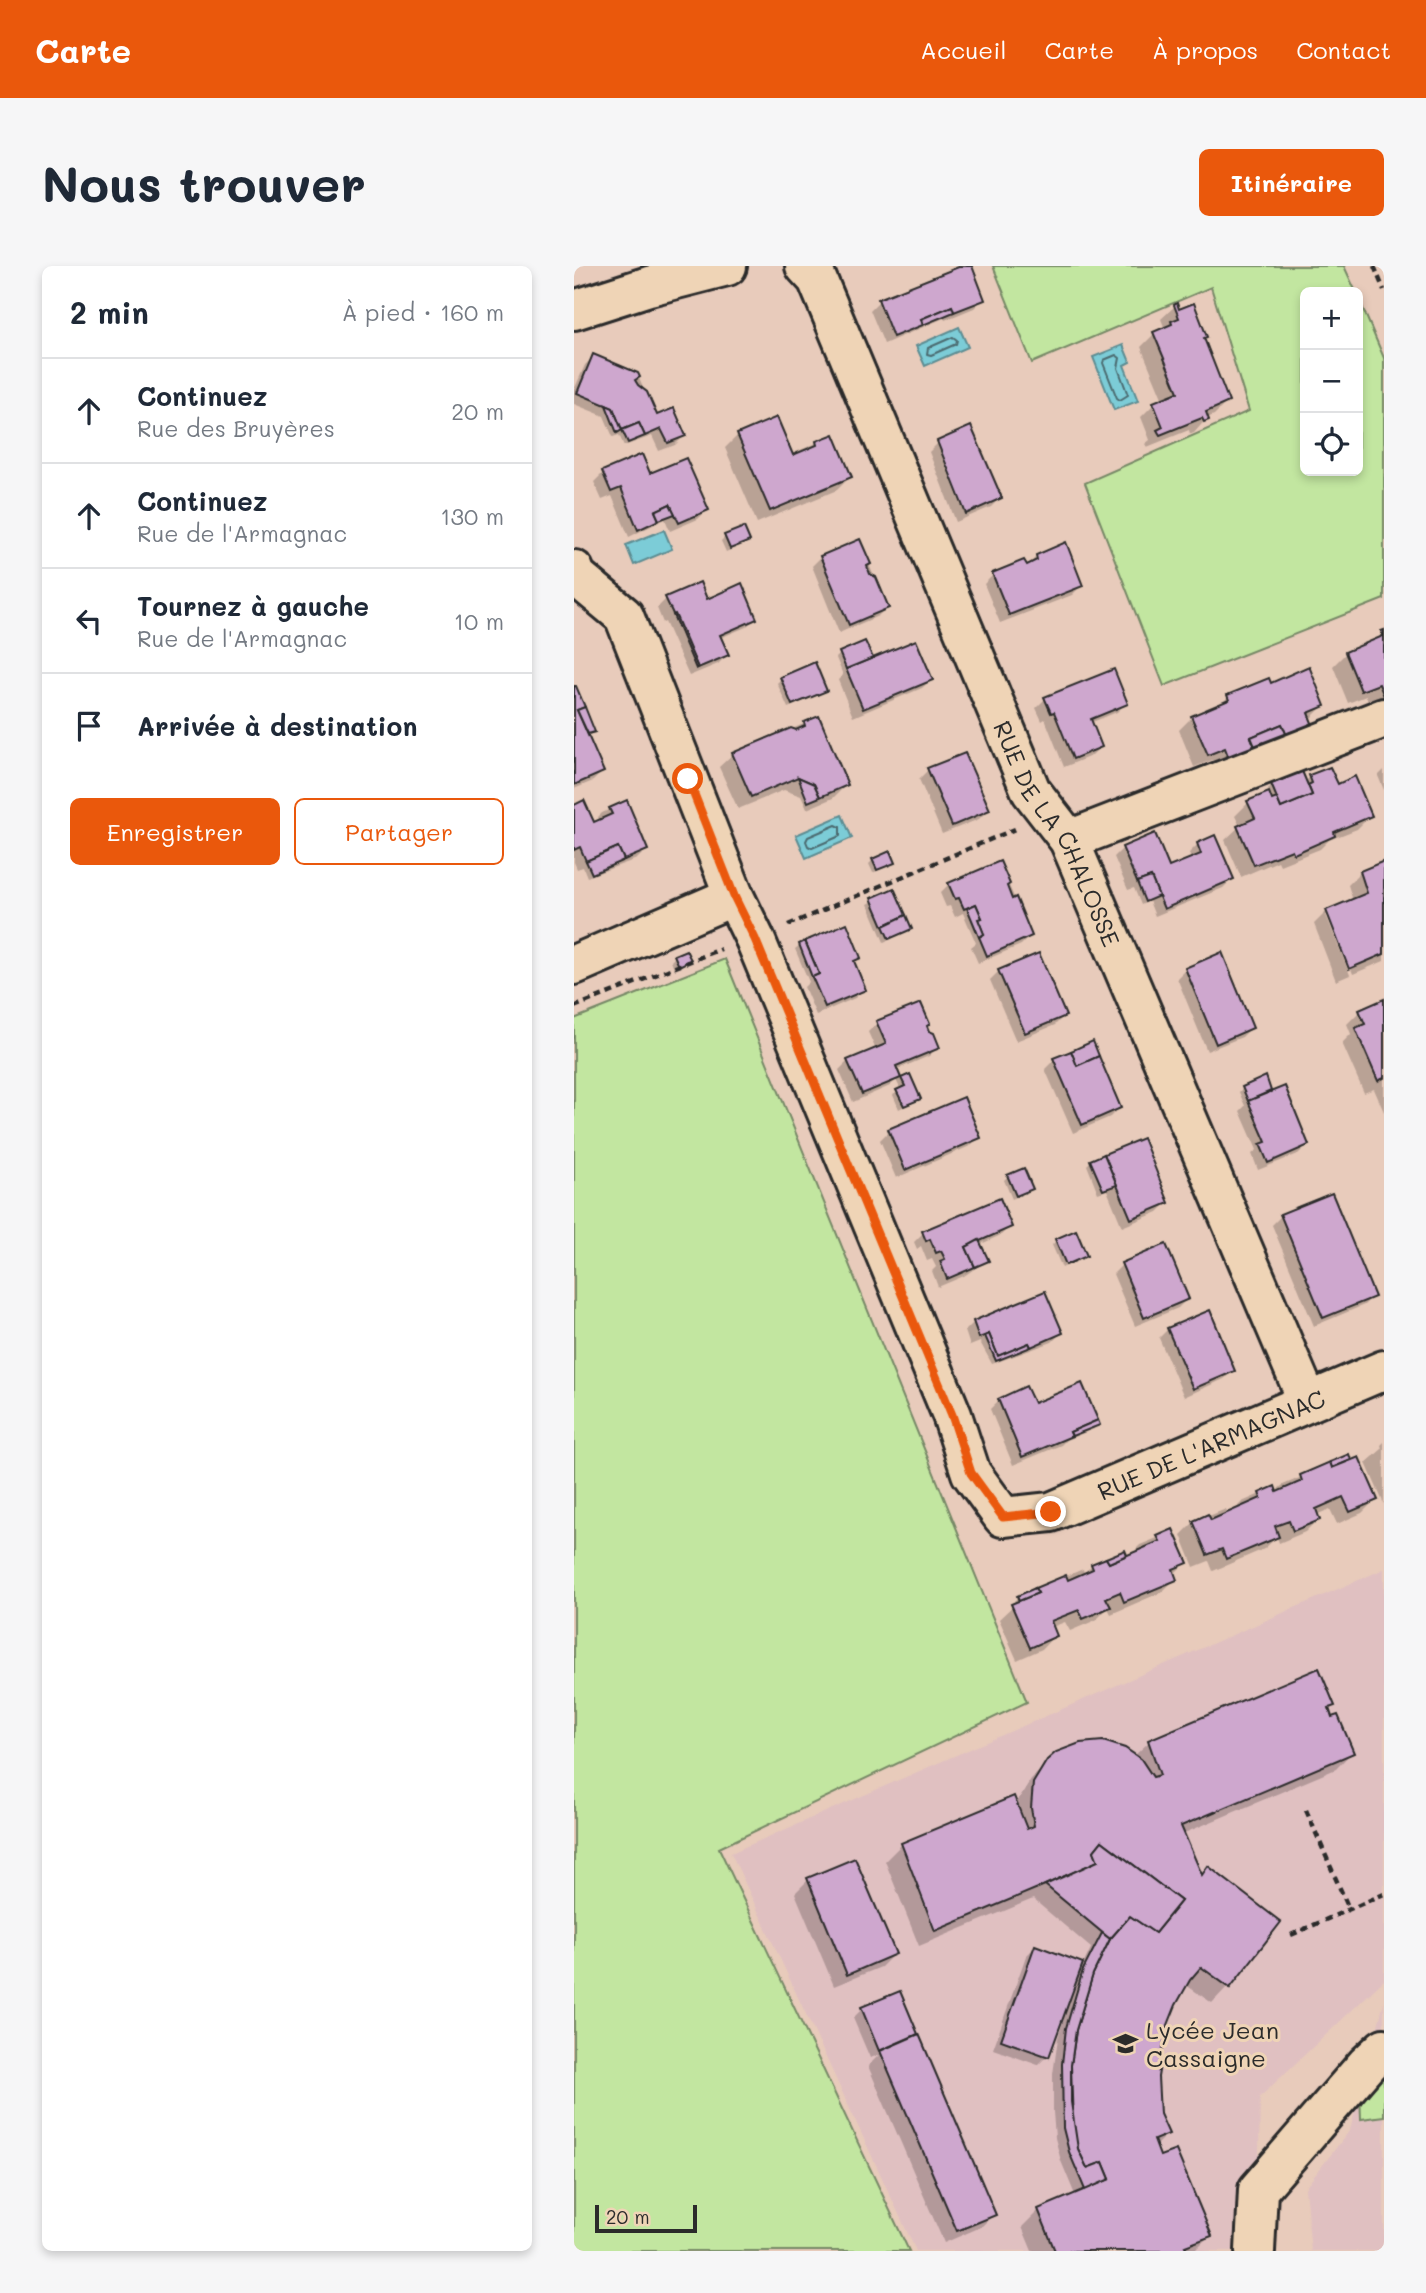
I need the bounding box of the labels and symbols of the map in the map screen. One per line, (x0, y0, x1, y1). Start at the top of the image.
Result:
street label: RUE DE LA CHALOSSE (988, 716, 1128, 951)
route start (672, 763, 703, 794)
street label: RUE DE L'ARMAGNAC (1092, 1382, 1329, 1506)
route end (1035, 1496, 1066, 1527)
place label: Lycée Jean Cassaigne (1146, 2014, 1279, 2073)
school or university icon: Lycée Jean Cassaigne (1112, 2029, 1140, 2057)
scale bar (595, 2202, 696, 2234)

